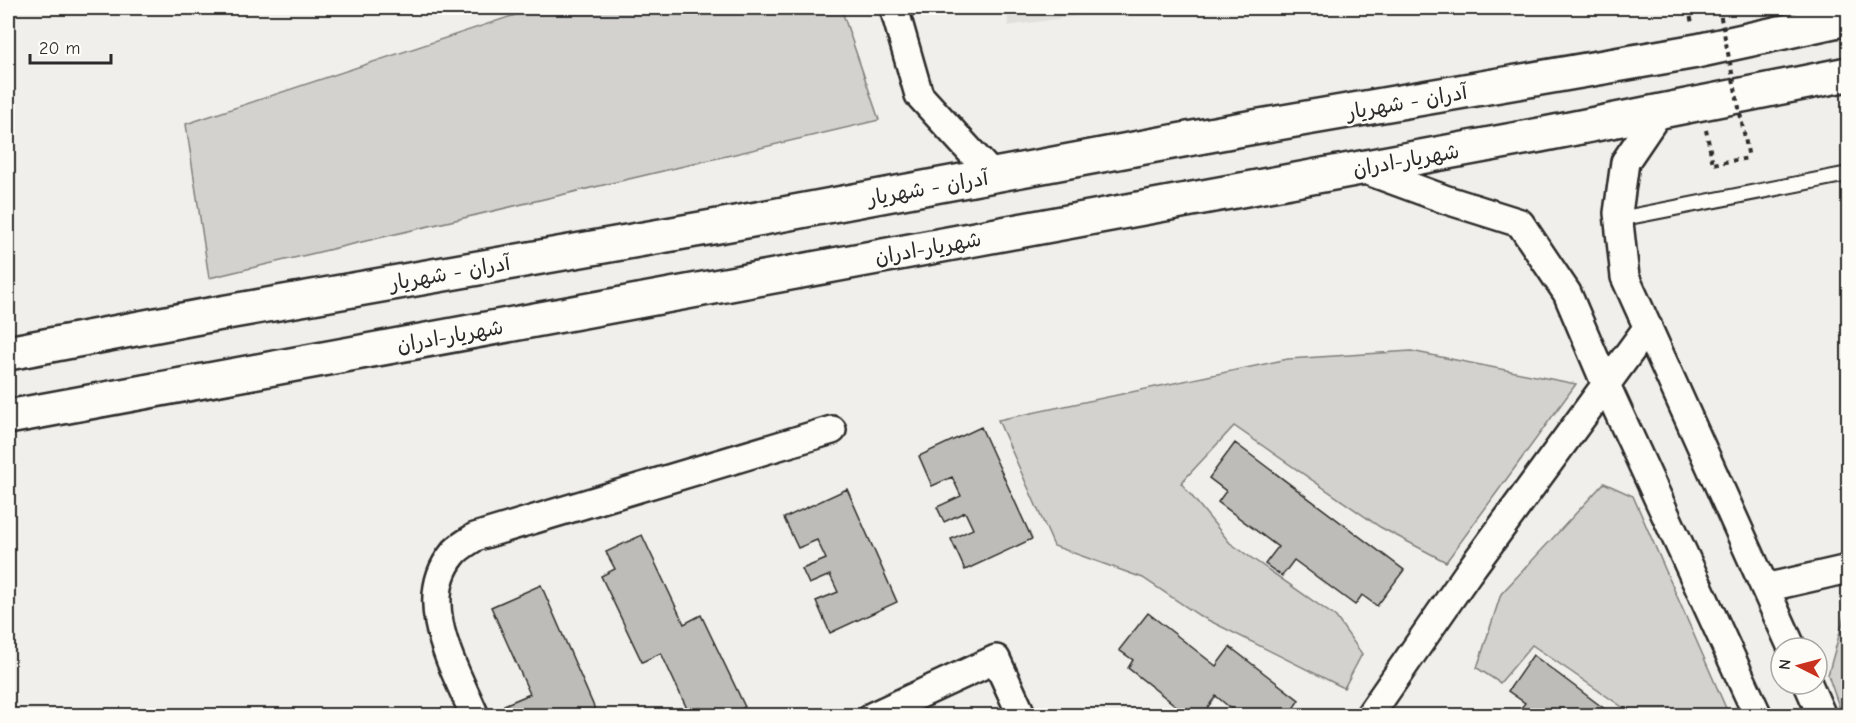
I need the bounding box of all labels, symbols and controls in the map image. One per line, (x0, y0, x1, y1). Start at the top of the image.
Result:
scale bar (30, 27, 111, 65)
text: 20 m (39, 38, 80, 59)
street label: آدران - شهریار (1343, 79, 1470, 125)
street label: شهریار-ادران (1351, 139, 1461, 181)
street label: آدران - شهریار (864, 165, 991, 211)
street label: شهریار-ادران (873, 227, 983, 269)
street label: آدران - شهریار (386, 250, 513, 296)
street label: شهریار-ادران (395, 315, 505, 357)
north arrow (1769, 636, 1829, 696)
text: N (1776, 658, 1795, 671)

